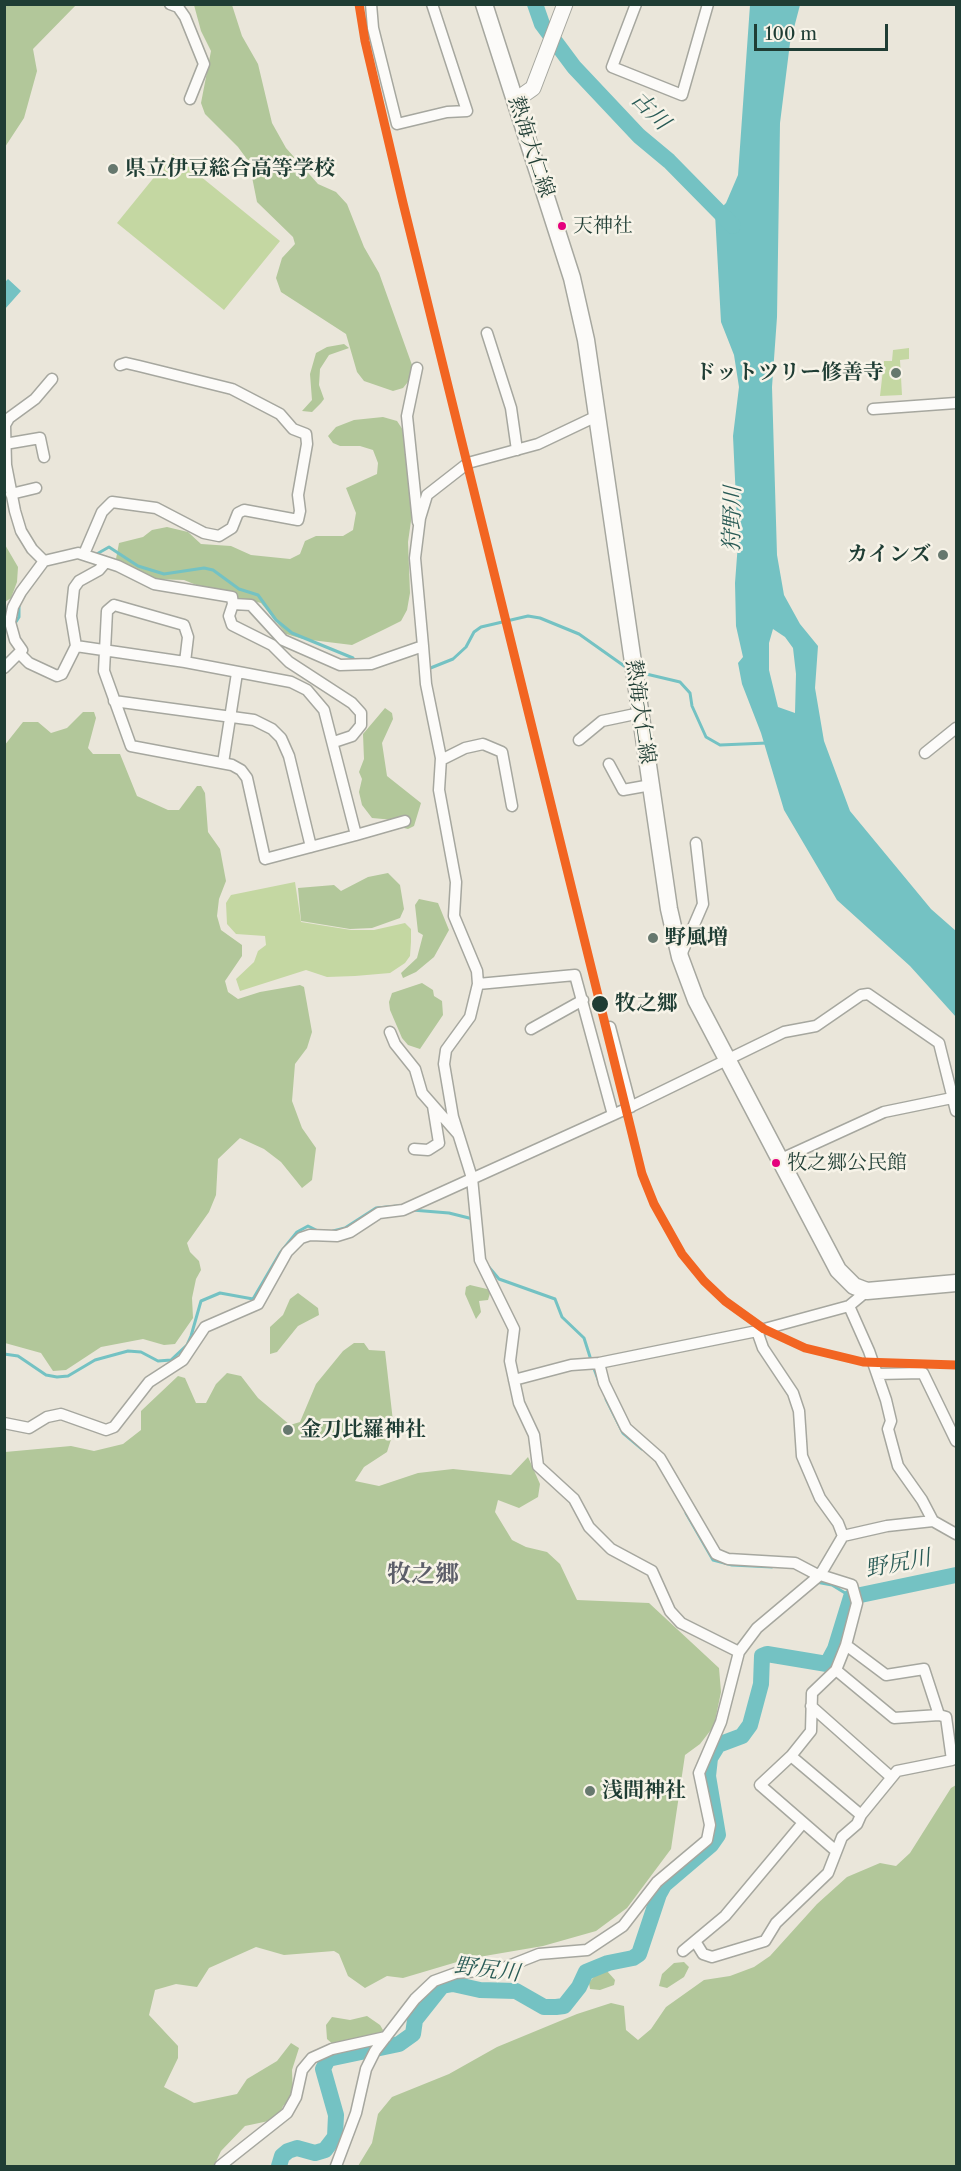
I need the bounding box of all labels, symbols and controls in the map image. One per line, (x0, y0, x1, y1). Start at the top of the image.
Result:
scale bar (757, 12, 890, 50)
text: 100 m (765, 23, 817, 45)
water label: 古川 (625, 86, 675, 136)
street label: 熱海大仁線 (503, 93, 559, 201)
place label: 県立伊豆総合高等学校 (125, 156, 335, 182)
marker: 県立伊豆総合高等学校 (106, 162, 120, 176)
place label: 天神社 (573, 214, 633, 238)
marker: 天神社 (556, 220, 568, 232)
place label: ドットツリー修善寺 (695, 360, 884, 386)
marker: ドットツリー修善寺 (889, 366, 903, 380)
water label: 狩野川 (719, 486, 747, 552)
place label: カインズ (847, 542, 931, 568)
marker: カインズ (936, 548, 950, 562)
street label: 熱海大仁線 (620, 658, 660, 766)
place label: 野風増 (665, 925, 728, 951)
marker: 野風増 (646, 931, 660, 945)
place label: 牧之郷 (615, 991, 678, 1017)
marker: 牧之郷 (590, 994, 610, 1014)
place label: 牧之郷公民館 (787, 1151, 907, 1175)
marker: 牧之郷公民館 (770, 1157, 782, 1169)
place label: 金刀比羅神社 (300, 1417, 426, 1443)
marker: 金刀比羅神社 (281, 1423, 295, 1437)
water label: 野尻川 (863, 1545, 933, 1583)
district label: 牧之郷 (387, 1561, 459, 1589)
place label: 浅間神社 (602, 1778, 686, 1804)
marker: 浅間神社 (583, 1784, 597, 1798)
water label: 野尻川 (453, 1953, 521, 1987)

